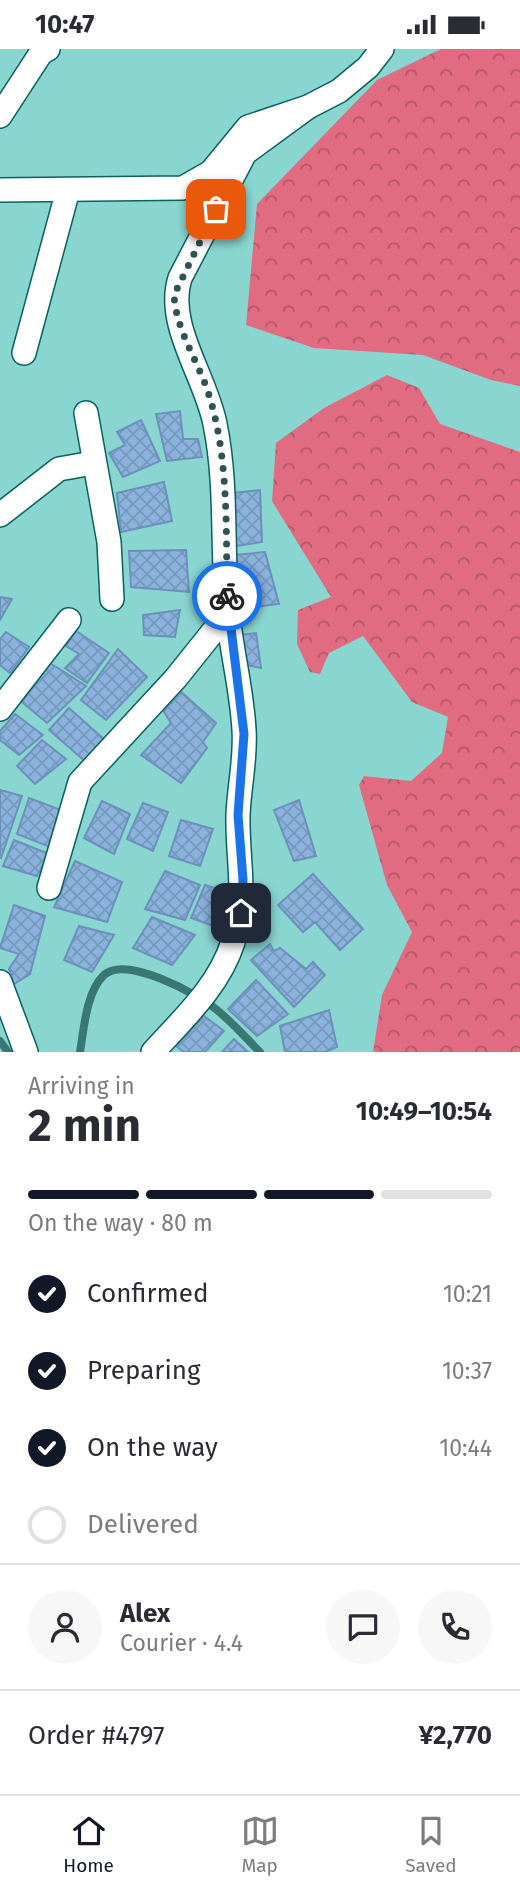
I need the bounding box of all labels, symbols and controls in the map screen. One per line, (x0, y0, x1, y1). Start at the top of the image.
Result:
text: 10:47 (35, 9, 95, 40)
pin (186, 179, 246, 239)
icon: bag (197, 190, 235, 228)
courier (192, 561, 262, 631)
icon: bike (208, 577, 246, 615)
pin (211, 883, 271, 943)
icon: home (222, 894, 260, 932)
text: Arriving in (28, 1072, 135, 1100)
text: 10:49–10:54 (356, 1096, 492, 1127)
text: 2 min (28, 1098, 141, 1153)
text: On the way · 80 m (28, 1209, 213, 1237)
icon: check (28, 1275, 66, 1313)
text: Confirmed (87, 1278, 208, 1309)
text: 10:21 (443, 1280, 492, 1308)
icon: check (28, 1352, 66, 1390)
text: Preparing (87, 1355, 200, 1386)
text: 10:37 (442, 1357, 492, 1385)
icon: check (28, 1429, 66, 1467)
text: On the way (87, 1432, 218, 1463)
text: 10:44 (439, 1434, 492, 1462)
text: Delivered (87, 1509, 199, 1540)
button: person (28, 1590, 102, 1664)
button: chat (326, 1590, 400, 1664)
button: phone (418, 1590, 492, 1664)
text: Alex (120, 1598, 170, 1629)
text: Courier · 4.4 (120, 1629, 243, 1657)
text: Order #4797 (28, 1720, 164, 1751)
text: ¥2,770 (419, 1720, 492, 1751)
tab: Home (63, 1812, 114, 1877)
tab: Map (241, 1812, 279, 1877)
tab: Saved (405, 1812, 457, 1877)

